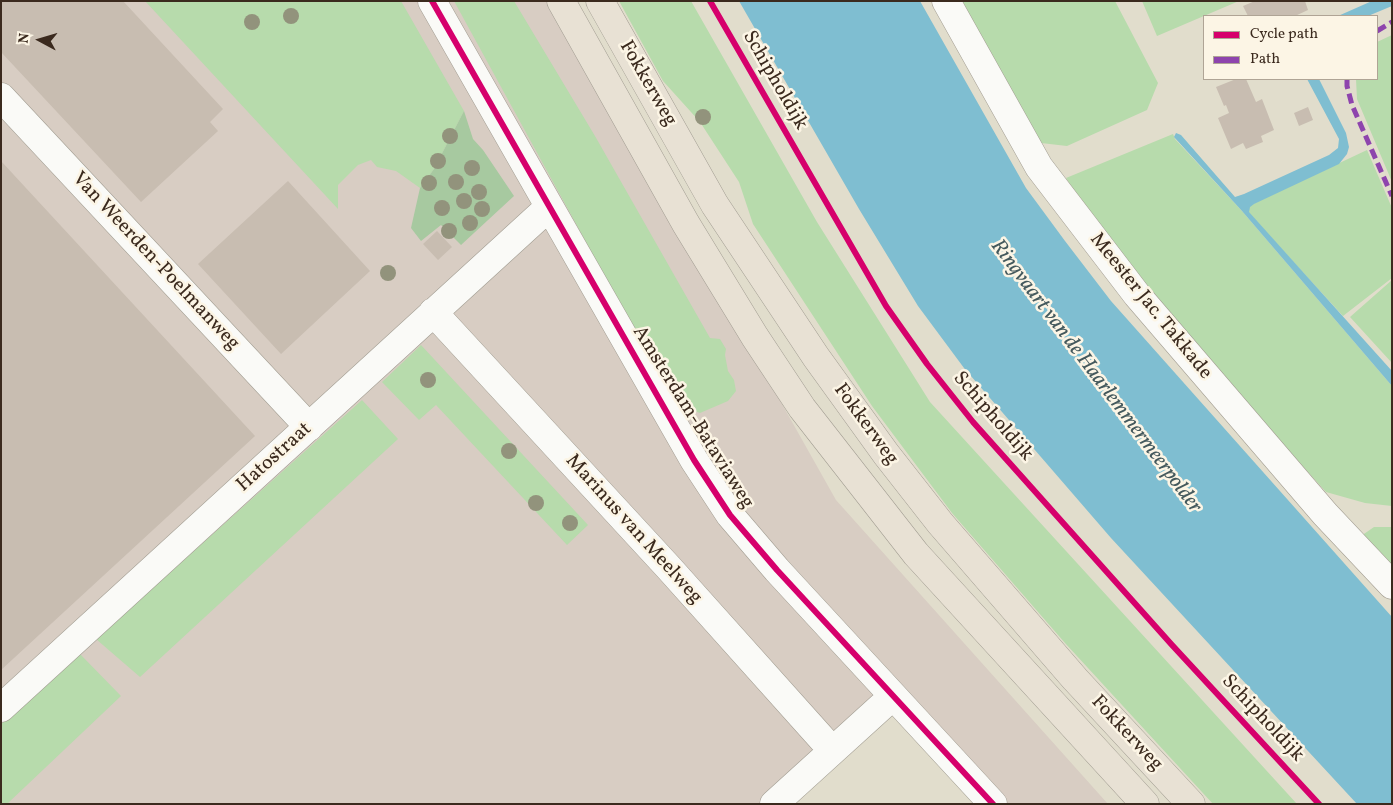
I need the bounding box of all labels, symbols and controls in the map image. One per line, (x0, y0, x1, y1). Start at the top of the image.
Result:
north arrow (15, 15, 65, 65)
legend (1203, 15, 1378, 80)
text: Cycle path (1250, 24, 1318, 45)
street label: Schipholdijk (736, 27, 812, 135)
text: N (15, 32, 35, 44)
street label: Fokkerweg (613, 37, 681, 131)
text: Path (1250, 49, 1280, 70)
street label: Van Weerden-Poelmanweg (66, 168, 244, 356)
street label: Meester Jac. Takkade (1084, 229, 1216, 385)
water label: Ringvaart van de Haarlemmermeerpolder (984, 235, 1206, 519)
street label: Amsterdam-Bataviaweg (626, 322, 758, 514)
street label: Schipholdijk (947, 367, 1037, 467)
street label: Fokkerweg (827, 380, 903, 470)
street label: Hatostraat (232, 418, 318, 498)
street label: Marinus van Meelweg (559, 450, 707, 610)
street label: Schipholdijk (1215, 670, 1309, 768)
street label: Fokkerweg (1085, 691, 1167, 777)

